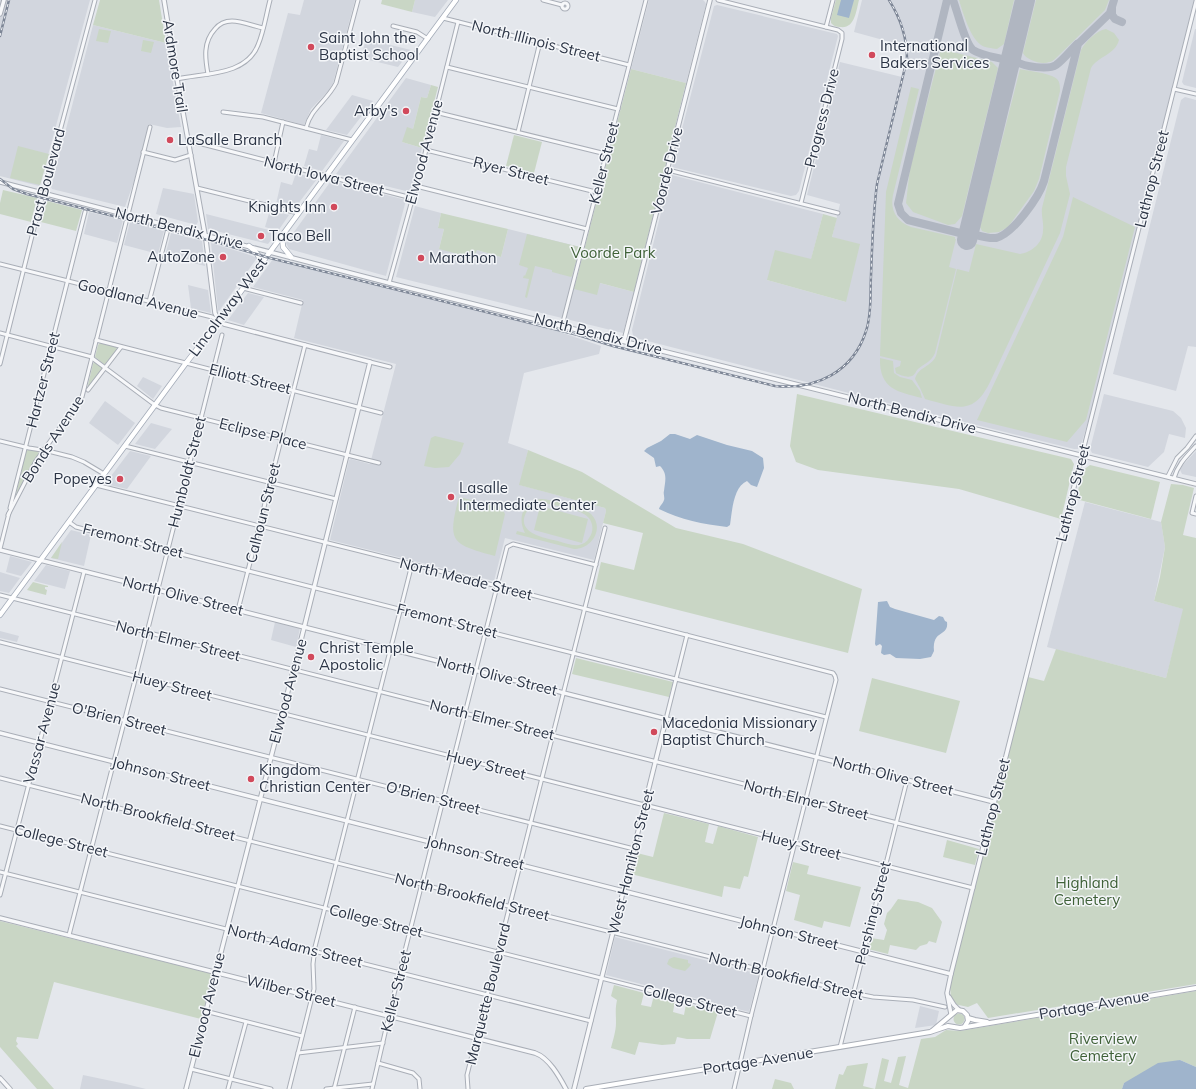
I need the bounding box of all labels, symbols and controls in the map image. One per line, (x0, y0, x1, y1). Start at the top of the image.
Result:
street label: North Illinois Street (470, 15, 602, 66)
street label: Ardmore Trail (159, 18, 192, 114)
place label: Saint John the Baptist School (319, 28, 419, 64)
place label: International Bakers Services (880, 36, 989, 72)
marker: Saint John the Baptist School (306, 42, 316, 52)
marker: International Bakers Services (867, 50, 877, 60)
street label: Progress Drive (800, 67, 843, 169)
street label: Elwood Avenue (400, 97, 447, 206)
place label: Arby's (354, 101, 398, 120)
marker: Arby's (401, 106, 411, 116)
street label: Keller Street (584, 120, 623, 206)
street label: Voorde Drive (646, 125, 687, 217)
street label: Prast Boulevard (22, 126, 69, 238)
street label: Lathrop Street (1130, 128, 1173, 229)
place label: LaSalle Branch (178, 130, 282, 149)
marker: LaSalle Branch (165, 135, 175, 145)
street label: North Iowa Street (262, 151, 386, 200)
street label: Ryer Street (471, 152, 551, 189)
place label: Knights Inn (248, 197, 326, 216)
street label: North Bendix Drive (113, 202, 245, 253)
marker: Knights Inn (329, 202, 339, 212)
place label: Taco Bell (269, 226, 331, 245)
marker: Taco Bell (256, 231, 266, 241)
park label: Voorde Park (571, 243, 656, 262)
place label: AutoZone (147, 247, 215, 266)
place label: Marathon (429, 248, 497, 267)
marker: AutoZone (218, 252, 228, 262)
street label: Lincolnway West (184, 253, 271, 360)
marker: Marathon (416, 253, 426, 263)
street label: Goodland Avenue (76, 274, 200, 323)
street label: North Bendix Drive (532, 308, 664, 359)
street label: Hartzer Street (21, 330, 64, 430)
street label: Elliott Street (207, 359, 293, 398)
street label: North Bendix Drive (846, 387, 978, 438)
street label: Bonds Avenue (17, 392, 88, 486)
street label: Eclipse Place (217, 413, 309, 454)
street label: Humboldt Street (163, 414, 210, 530)
street label: Lathrop Street (1051, 442, 1094, 543)
street label: Calhoun Street (241, 461, 284, 565)
place label: Popeyes (53, 469, 112, 488)
marker: Popeyes (115, 474, 125, 484)
place label: Lasalle Intermediate Center (459, 478, 597, 514)
marker: Lasalle Intermediate Center (446, 492, 456, 502)
street label: Fremont Street (81, 519, 185, 562)
street label: North Meade Street (398, 553, 534, 604)
street label: North Olive Street (121, 571, 245, 620)
street label: Fremont Street (395, 599, 499, 642)
street label: North Elmer Street (114, 616, 243, 665)
street label: Elwood Avenue (264, 636, 311, 745)
place label: Christ Temple Apostolic (319, 638, 414, 674)
street label: North Olive Street (435, 651, 559, 700)
marker: Christ Temple Apostolic (306, 652, 316, 662)
street label: Huey Street (130, 666, 214, 705)
street label: Vassar Avenue (19, 680, 64, 786)
street label: North Elmer Street (428, 695, 557, 744)
street label: O'Brien Street (70, 698, 168, 739)
place label: Macedonia Missionary Baptist Church (662, 713, 817, 749)
marker: Macedonia Missionary Baptist Church (649, 727, 659, 737)
street label: Huey Street (444, 745, 528, 784)
street label: North Olive Street (831, 751, 955, 800)
street label: Johnson Street (110, 752, 213, 795)
street label: Lathrop Street (971, 756, 1014, 857)
place label: Kingdom Christian Center (259, 760, 371, 796)
marker: Kingdom Christian Center (246, 774, 256, 784)
street label: North Elmer Street (742, 775, 871, 824)
street label: O'Brien Street (384, 777, 482, 818)
street label: West Hamilton Street (603, 787, 658, 937)
street label: North Brookfield Street (79, 788, 237, 845)
street label: College Street (12, 820, 110, 861)
street label: Huey Street (759, 825, 843, 864)
street label: Johnson Street (424, 831, 527, 874)
street label: Pershing Street (850, 859, 895, 967)
street label: North Brookfield Street (393, 868, 551, 925)
park label: Highland Cemetery (1054, 873, 1120, 909)
street label: College Street (327, 900, 425, 941)
street label: Johnson Street (738, 911, 841, 954)
street label: North Adams Street (226, 920, 365, 971)
street label: Marquette Boulevard (461, 921, 514, 1067)
street label: North Brookfield Street (707, 947, 865, 1004)
street label: Keller Street (376, 948, 415, 1034)
street label: Elwood Avenue (184, 950, 229, 1059)
street label: Wilber Street (244, 970, 338, 1011)
street label: College Street (641, 980, 739, 1021)
street label: Portage Avenue (1037, 985, 1150, 1024)
park label: Riverview Cemetery (1069, 1029, 1137, 1065)
street label: Portage Avenue (701, 1042, 814, 1079)

